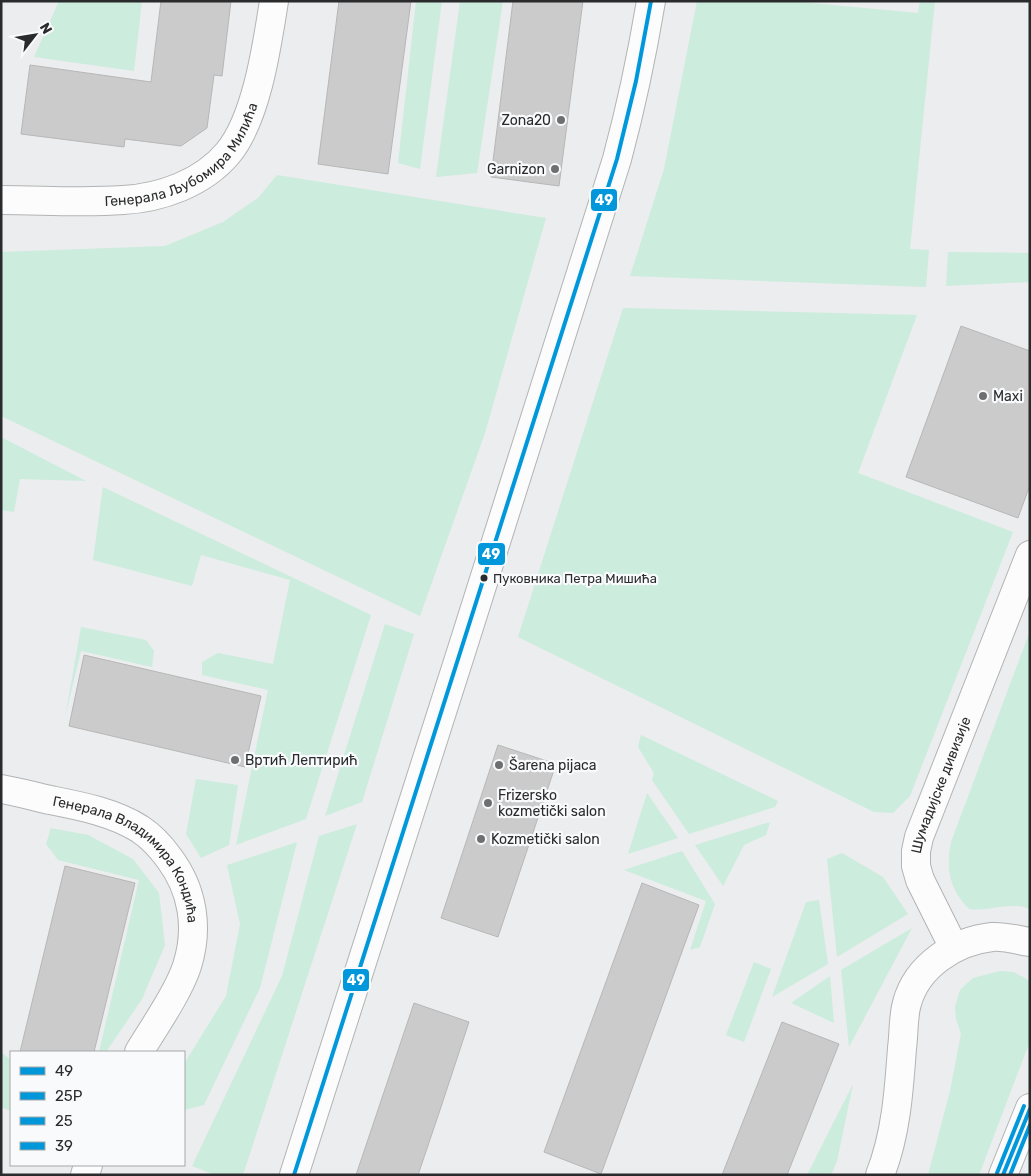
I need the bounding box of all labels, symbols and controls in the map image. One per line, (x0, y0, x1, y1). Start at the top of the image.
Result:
north arrow (10, 10, 60, 60)
text: N (36, 20, 56, 37)
street label: Генерала Љубомира Милића (104, 100, 261, 209)
place label: Zona20 (501, 112, 551, 129)
marker: Zona20 (555, 114, 567, 126)
place label: Garnizon (487, 161, 545, 178)
marker: Garnizon (549, 163, 561, 175)
line badge: 49 (590, 188, 618, 212)
text: 49 (595, 192, 613, 209)
place label: Maxi (993, 388, 1023, 405)
marker: Maxi (977, 390, 989, 402)
line badge: 49 (477, 542, 506, 566)
text: 49 (482, 546, 500, 563)
place label: Пуковника Петра Мишића (493, 571, 657, 586)
marker: Пуковника Петра Мишића (479, 573, 489, 583)
street label: Шумадијске дивизије (907, 714, 974, 855)
place label: Вртић Лептирић (245, 752, 358, 769)
marker: Вртић Лептирић (229, 754, 241, 766)
place label: Šarena pijaca (509, 756, 597, 774)
marker: Šarena pijaca (493, 759, 505, 771)
place label: Frizersko kozmetički salon (498, 787, 606, 820)
street label: Генерала Владимира Кондића (51, 792, 201, 924)
marker: Frizersko kozmetički salon (482, 797, 494, 809)
place label: Kozmetički salon (491, 831, 600, 848)
marker: Kozmetički salon (475, 833, 487, 845)
line badge: 49 (342, 968, 370, 992)
text: 49 (347, 972, 365, 989)
legend (10, 1051, 185, 1166)
text: 49 (55, 1062, 73, 1080)
text: 25P (55, 1087, 83, 1105)
text: 25 (55, 1112, 73, 1130)
text: 39 (55, 1137, 73, 1155)

